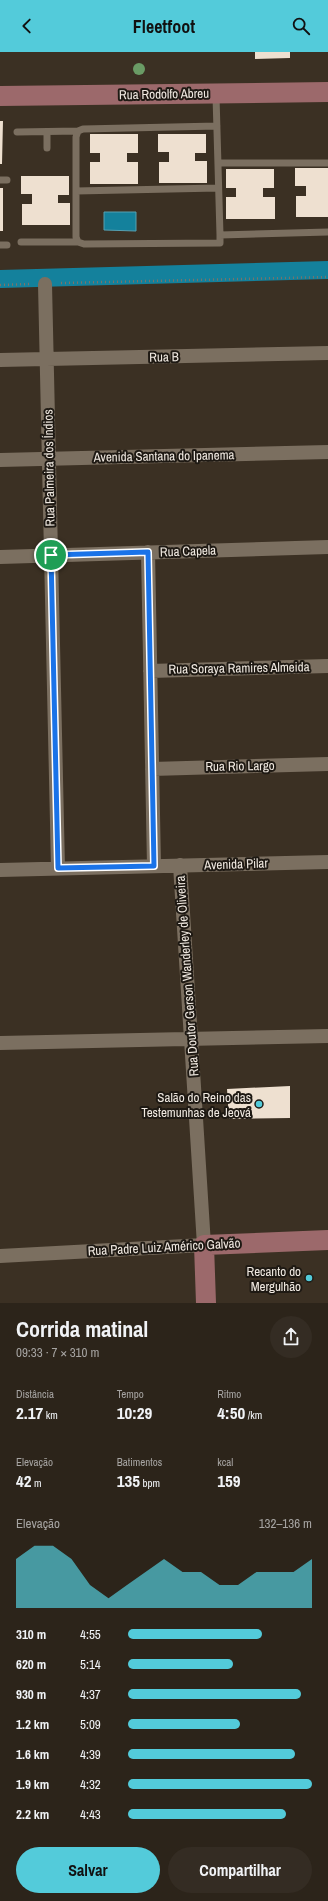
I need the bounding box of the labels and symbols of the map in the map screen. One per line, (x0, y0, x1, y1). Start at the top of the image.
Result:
street label: Rua Rodolfo Abreu (119, 85, 209, 103)
street label: Rua B (149, 348, 179, 366)
street label: Rua Palmeira dos Índios (39, 409, 59, 527)
street label: Avenida Santana do Ipanema (92, 446, 235, 466)
pin (34, 538, 68, 572)
street label: Rua Capela (160, 542, 216, 560)
street label: Rua Soraya Ramires Almeida (168, 658, 310, 678)
street label: Rua Rio Largo (205, 757, 275, 775)
street label: Avenida Pilar (203, 854, 269, 874)
street label: Rua Doutor Gerson Wanderley de Oliveira (172, 875, 202, 1077)
place label: Salão do Reino das Testemunhas de Jeová (141, 1089, 251, 1121)
marker: Salão do Reino das Testemunhas de Jeová (254, 1099, 264, 1109)
street label: Rua Padre Luiz Américo Galvão (87, 1235, 241, 1259)
place label: Recanto do Mergulhão (246, 1263, 301, 1295)
marker: Recanto do Mergulhão (304, 1273, 314, 1283)

